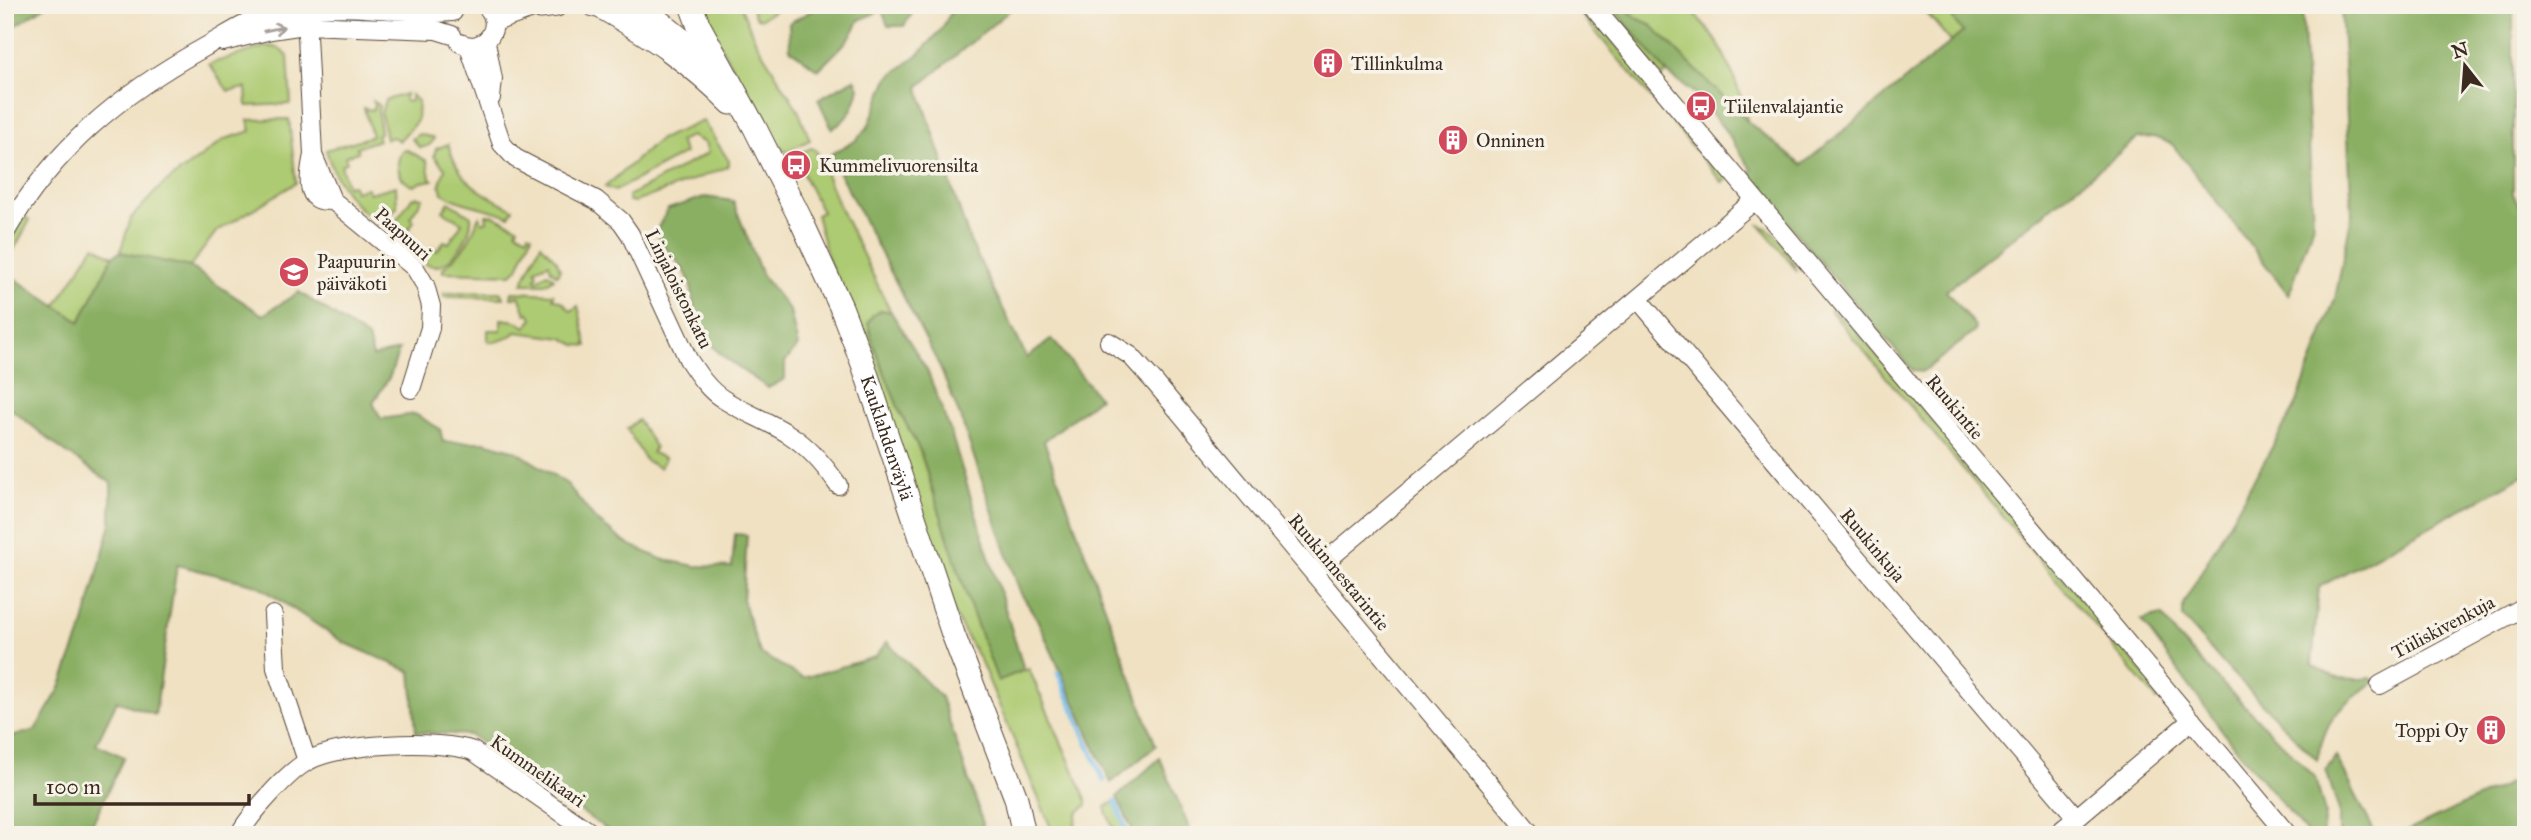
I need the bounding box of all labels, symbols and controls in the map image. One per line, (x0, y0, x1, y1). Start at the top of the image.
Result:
one-way arrow (262, 22, 285, 36)
north arrow (2430, 32, 2500, 102)
text: N (2449, 37, 2471, 64)
building icon: Tillinkulma (1311, 46, 1345, 80)
place label: Tillinkulma (1351, 52, 1444, 75)
bus stop icon: Tiilenvalajantie (1684, 89, 1718, 123)
place label: Tiilenvalajantie (1724, 95, 1843, 118)
building icon: Onninen (1436, 123, 1470, 157)
place label: Onninen (1476, 129, 1545, 152)
bus stop icon: Kummelivuorensilta (779, 148, 813, 182)
place label: Kummelivuorensilta (819, 154, 979, 177)
street label: Paapuuri (370, 202, 436, 266)
street label: Linjaloistonkatu (640, 226, 718, 352)
place label: Paapuurin päiväkoti (316, 250, 396, 295)
school or university icon: Paapuurin päiväkoti (277, 255, 311, 289)
street label: Ruukintie (1921, 370, 1989, 444)
street label: Kauklahdenväylä (856, 372, 919, 504)
street label: Ruukinkuja (1835, 503, 1911, 587)
street label: Ruukinmestarintie (1283, 509, 1395, 635)
street label: Tiiliskivenkuja (2388, 590, 2499, 664)
building icon: Toppi Oy (2474, 713, 2508, 747)
place label: Toppi Oy (2395, 719, 2469, 742)
street label: Kummelikaari (486, 730, 590, 812)
scale bar (35, 763, 248, 807)
text: 100 m (46, 774, 101, 800)

